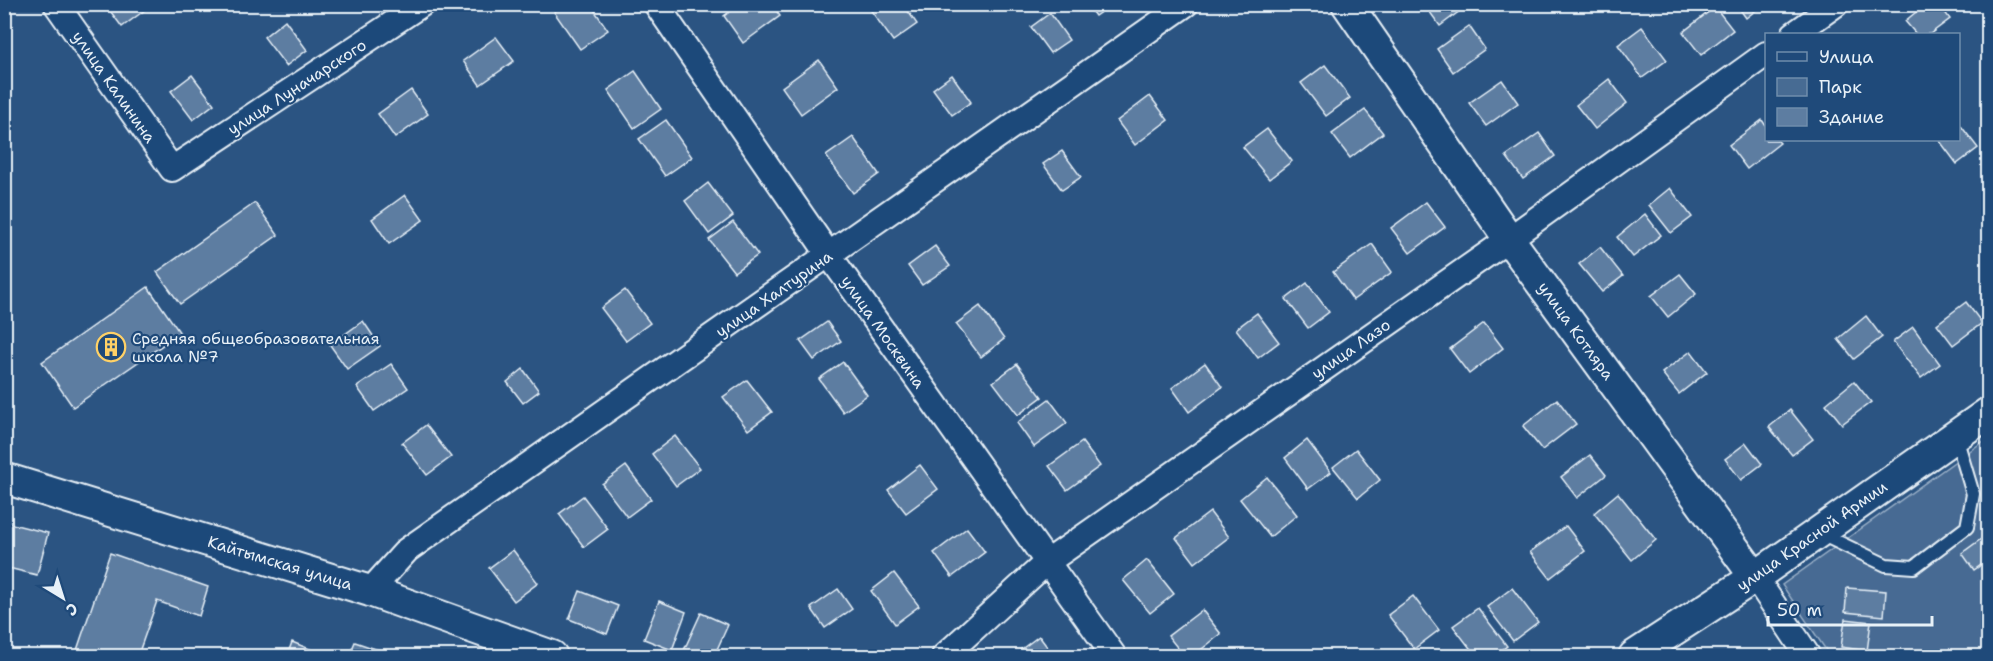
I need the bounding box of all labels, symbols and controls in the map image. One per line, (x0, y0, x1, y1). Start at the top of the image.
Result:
street label: улица Калинина (68, 27, 161, 147)
legend (1765, 33, 1960, 141)
street label: улица Луначарского (224, 34, 370, 140)
text: Улица (1819, 45, 1873, 69)
text: Парк (1819, 75, 1862, 99)
text: Здание (1819, 105, 1884, 129)
street label: улица Халтурина (711, 246, 837, 342)
street label: улица Москвина (836, 271, 930, 393)
street label: улица Котляра (1533, 278, 1619, 384)
street label: улица Лазо (1307, 314, 1395, 384)
place label: Средняя общеобразовательная школа №7 (132, 328, 380, 367)
building icon: Средняя общеобразовательная школа №7 (95, 331, 127, 363)
street label: улица Красной Армии (1733, 476, 1891, 596)
street label: Кайтымская улица (205, 531, 355, 595)
north arrow (33, 568, 93, 628)
scale bar (1768, 589, 1932, 627)
text: С (61, 598, 82, 621)
text: 50 m (1777, 598, 1822, 622)

